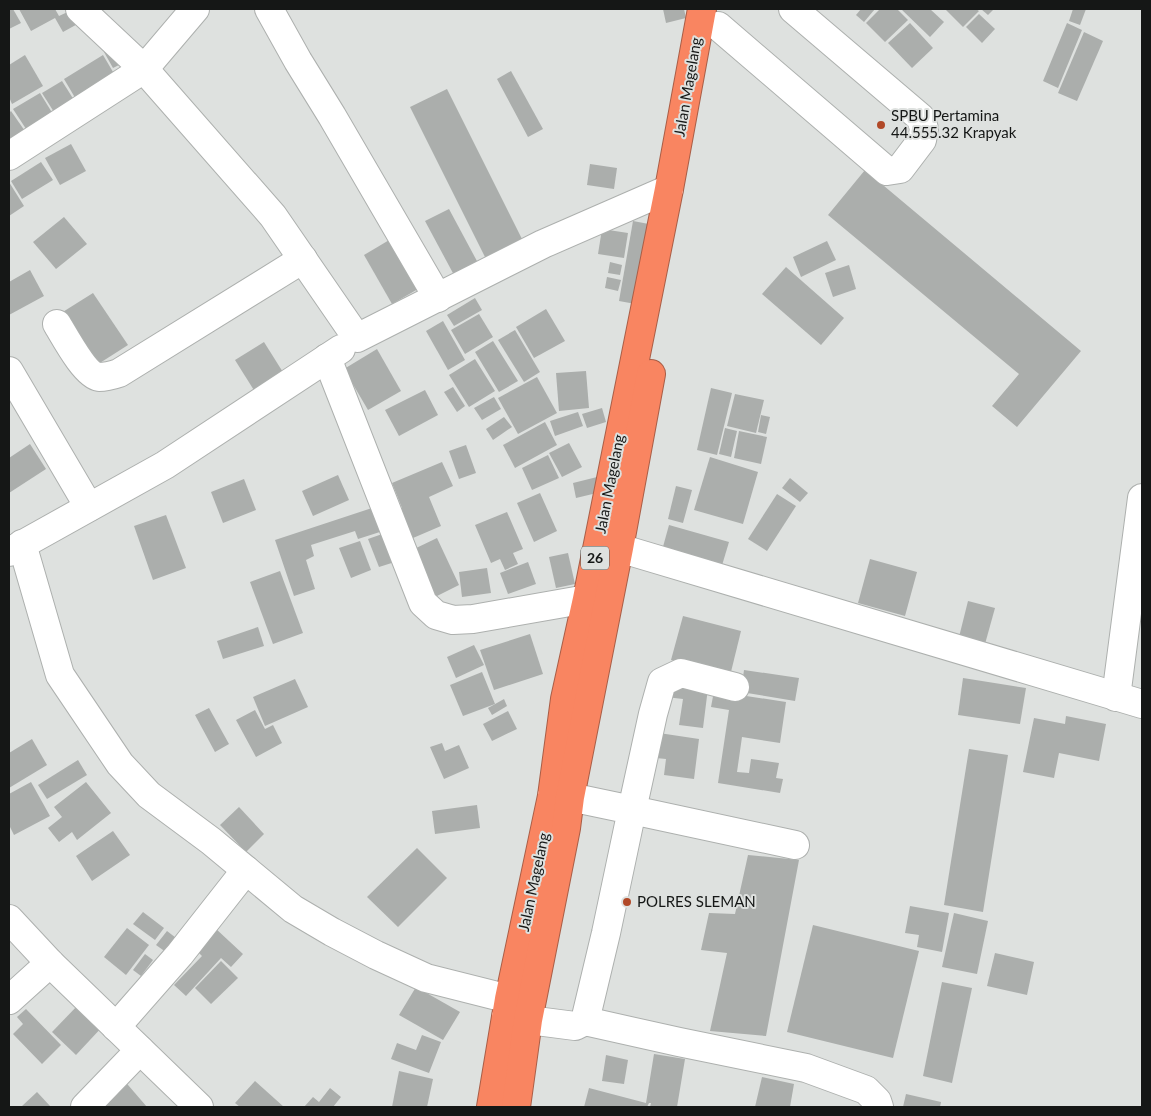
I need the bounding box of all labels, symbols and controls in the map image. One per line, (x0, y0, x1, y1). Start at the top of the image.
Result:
street label: Jalan Magelang (669, 36, 705, 138)
place label: SPBU Pertamina 44.555.32 Krapyak (891, 106, 1017, 141)
marker: SPBU Pertamina 44.555.32 Krapyak (875, 119, 887, 131)
street label: Jalan Magelang (591, 433, 627, 535)
road number: 26 (581, 546, 609, 570)
street label: Jalan Magelang (514, 831, 552, 933)
place label: POLRES SLEMAN (637, 892, 756, 910)
marker: POLRES SLEMAN (621, 896, 633, 908)

